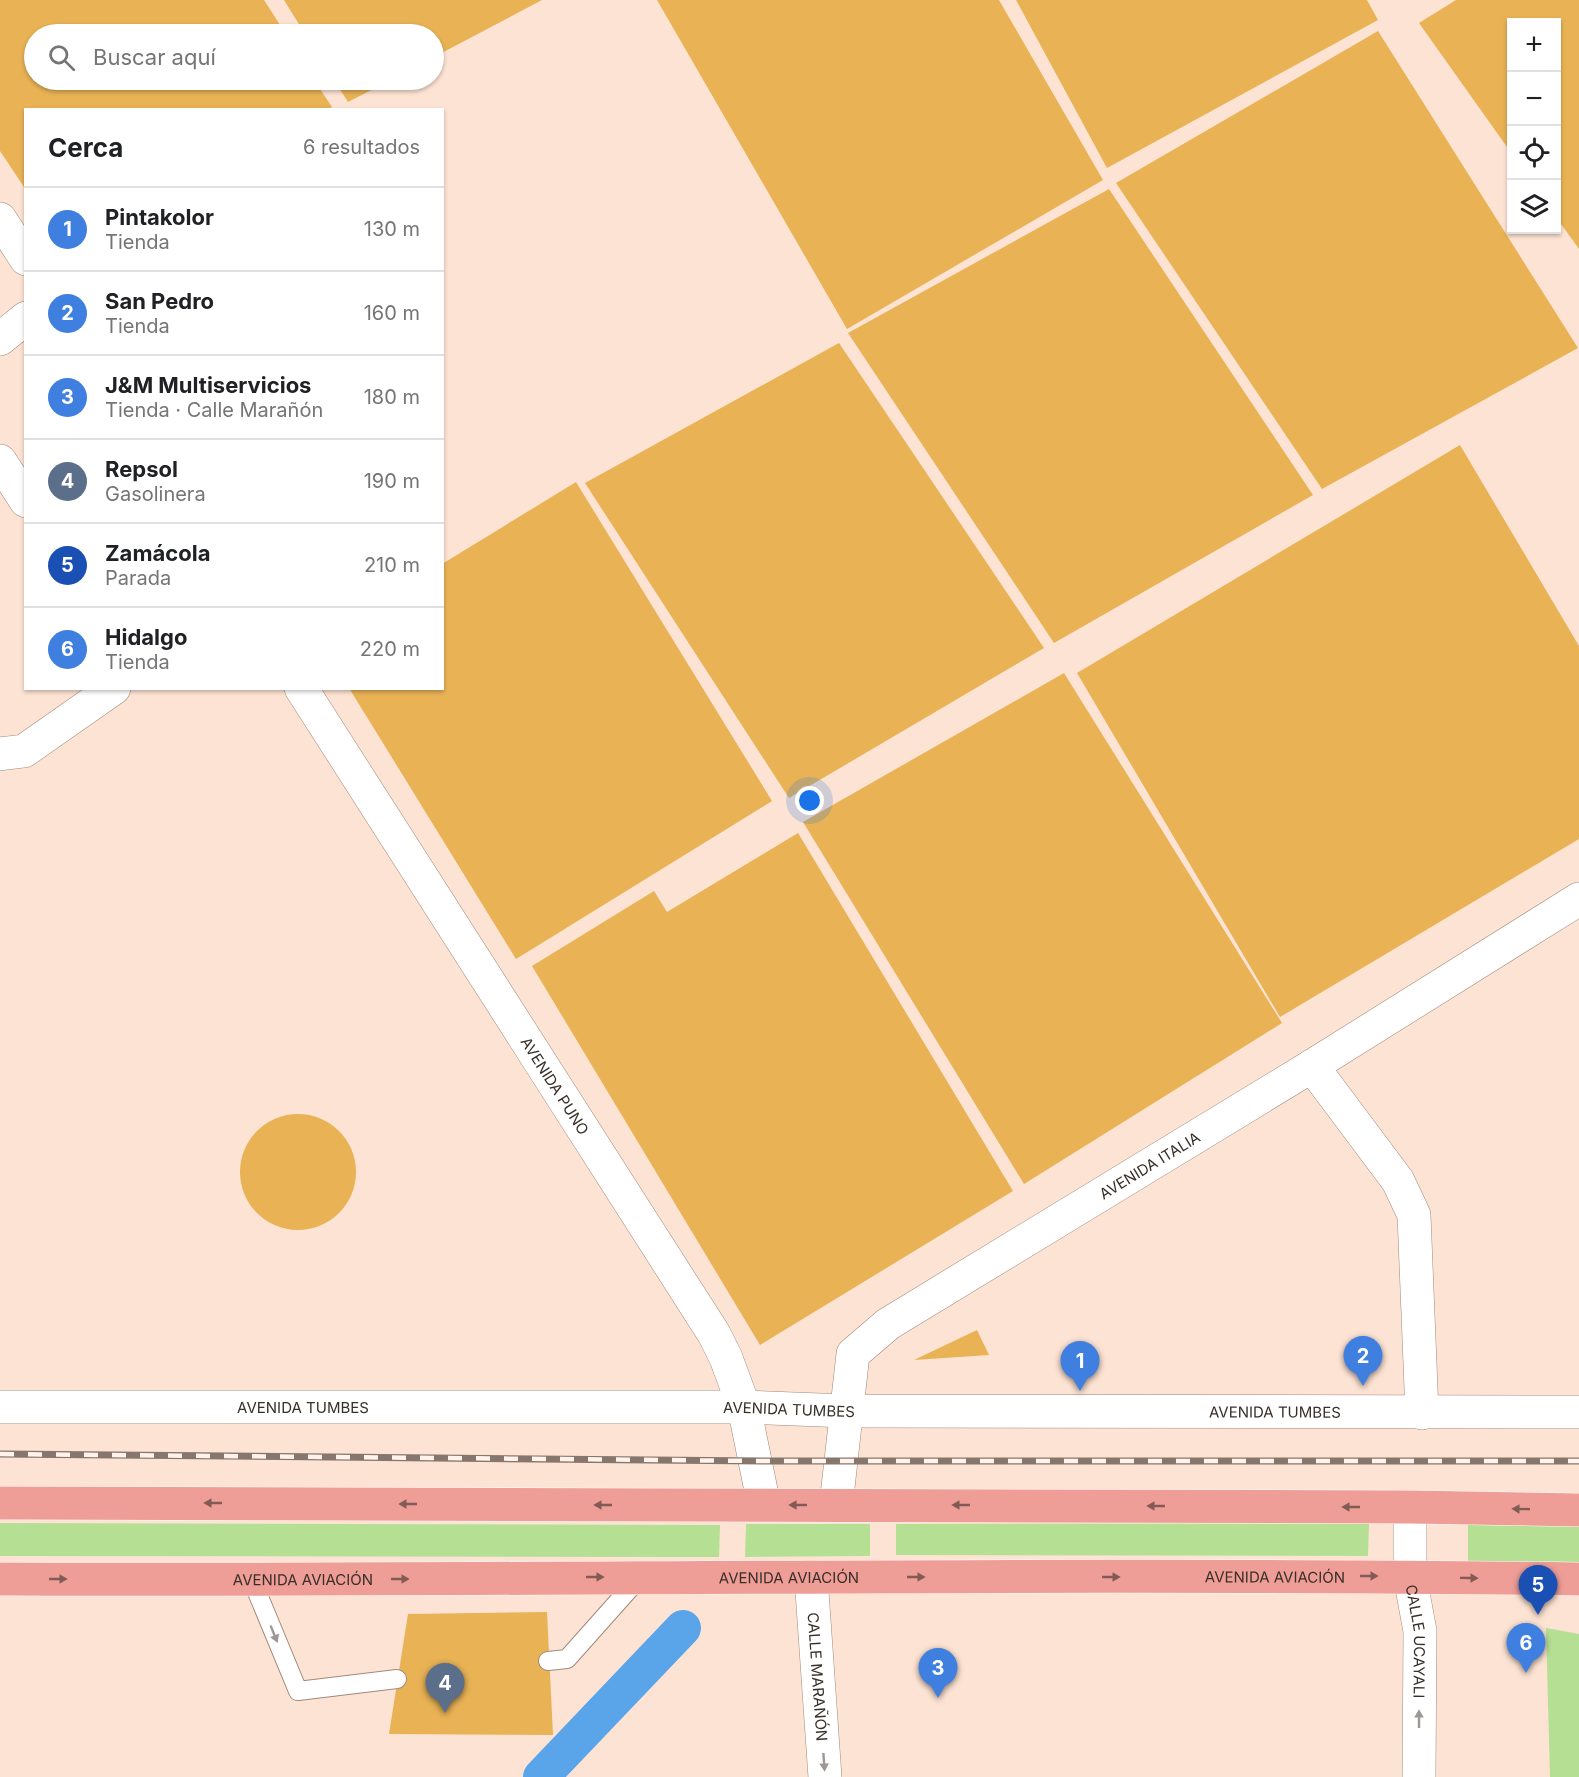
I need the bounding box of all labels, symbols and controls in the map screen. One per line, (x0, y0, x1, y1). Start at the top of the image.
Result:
map controls (1507, 18, 1561, 234)
button: + (1507, 18, 1561, 72)
search box (24, 24, 444, 90)
icon: search (45, 41, 78, 74)
text: Buscar aquí (93, 44, 216, 70)
button: − (1507, 72, 1561, 126)
button: locate (1507, 126, 1561, 180)
text: Cerca (48, 132, 123, 163)
text: 6 resultados (303, 135, 420, 159)
button: layers (1507, 180, 1561, 234)
text: Pintakolor (105, 204, 214, 230)
text: 1 (63, 217, 72, 241)
text: 130 m (364, 217, 420, 241)
text: Tienda (105, 230, 170, 254)
text: San Pedro (105, 288, 214, 314)
text: 2 (61, 301, 74, 325)
text: 160 m (364, 301, 420, 325)
text: Tienda (105, 314, 170, 338)
text: J&M Multiservicios (105, 372, 311, 398)
text: 3 (61, 385, 74, 409)
text: 180 m (364, 385, 420, 409)
text: Tienda · Calle Marañón (105, 398, 323, 422)
text: Repsol (105, 456, 178, 482)
text: 4 (61, 469, 74, 493)
text: 190 m (364, 469, 420, 493)
text: Gasolinera (105, 482, 206, 506)
text: Zamácola (105, 540, 210, 566)
text: 5 (61, 553, 74, 577)
text: 210 m (364, 553, 420, 577)
text: Parada (105, 566, 171, 590)
text: Hidalgo (105, 624, 187, 650)
text: 6 (61, 637, 74, 661)
text: 220 m (360, 637, 420, 661)
text: Tienda (105, 650, 170, 674)
your location (795, 786, 824, 815)
street label: AVENIDA PUNO (517, 1033, 594, 1138)
street label: AVENIDA ITALIA (1095, 1127, 1203, 1203)
pin: 2 (1344, 1336, 1382, 1386)
pin: 1 (1060, 1342, 1100, 1391)
street label: AVENIDA TUMBES (723, 1397, 855, 1421)
street label: AVENIDA TUMBES (237, 1398, 369, 1417)
street label: AVENIDA TUMBES (1209, 1402, 1341, 1421)
one-way arrow (203, 1498, 222, 1508)
one-way arrow (398, 1499, 417, 1509)
one-way arrow (593, 1500, 612, 1510)
one-way arrow (788, 1500, 807, 1510)
one-way arrow (952, 1500, 971, 1510)
one-way arrow (1147, 1501, 1166, 1511)
one-way arrow (1342, 1502, 1361, 1511)
one-way arrow (1511, 1504, 1530, 1513)
pin: 5 (1518, 1566, 1558, 1615)
street label: AVENIDA AVIACIÓN (719, 1567, 859, 1587)
street label: AVENIDA AVIACIÓN (1205, 1567, 1345, 1586)
street label: AVENIDA AVIACIÓN (233, 1569, 373, 1589)
one-way arrow (586, 1572, 605, 1582)
one-way arrow (906, 1572, 925, 1582)
one-way arrow (1101, 1572, 1120, 1582)
one-way arrow (1359, 1572, 1378, 1581)
one-way arrow (1459, 1573, 1478, 1583)
one-way arrow (49, 1574, 68, 1584)
one-way arrow (391, 1574, 410, 1584)
street label: CALLE UCAYALI (1402, 1583, 1430, 1698)
street label: CALLE MARAÑÓN (804, 1612, 832, 1742)
pin: 6 (1506, 1624, 1546, 1673)
one-way arrow (270, 1625, 279, 1643)
pin: 3 (918, 1648, 958, 1698)
pin: 4 (426, 1664, 464, 1713)
one-way arrow (1414, 1709, 1424, 1728)
one-way arrow (819, 1752, 828, 1771)

